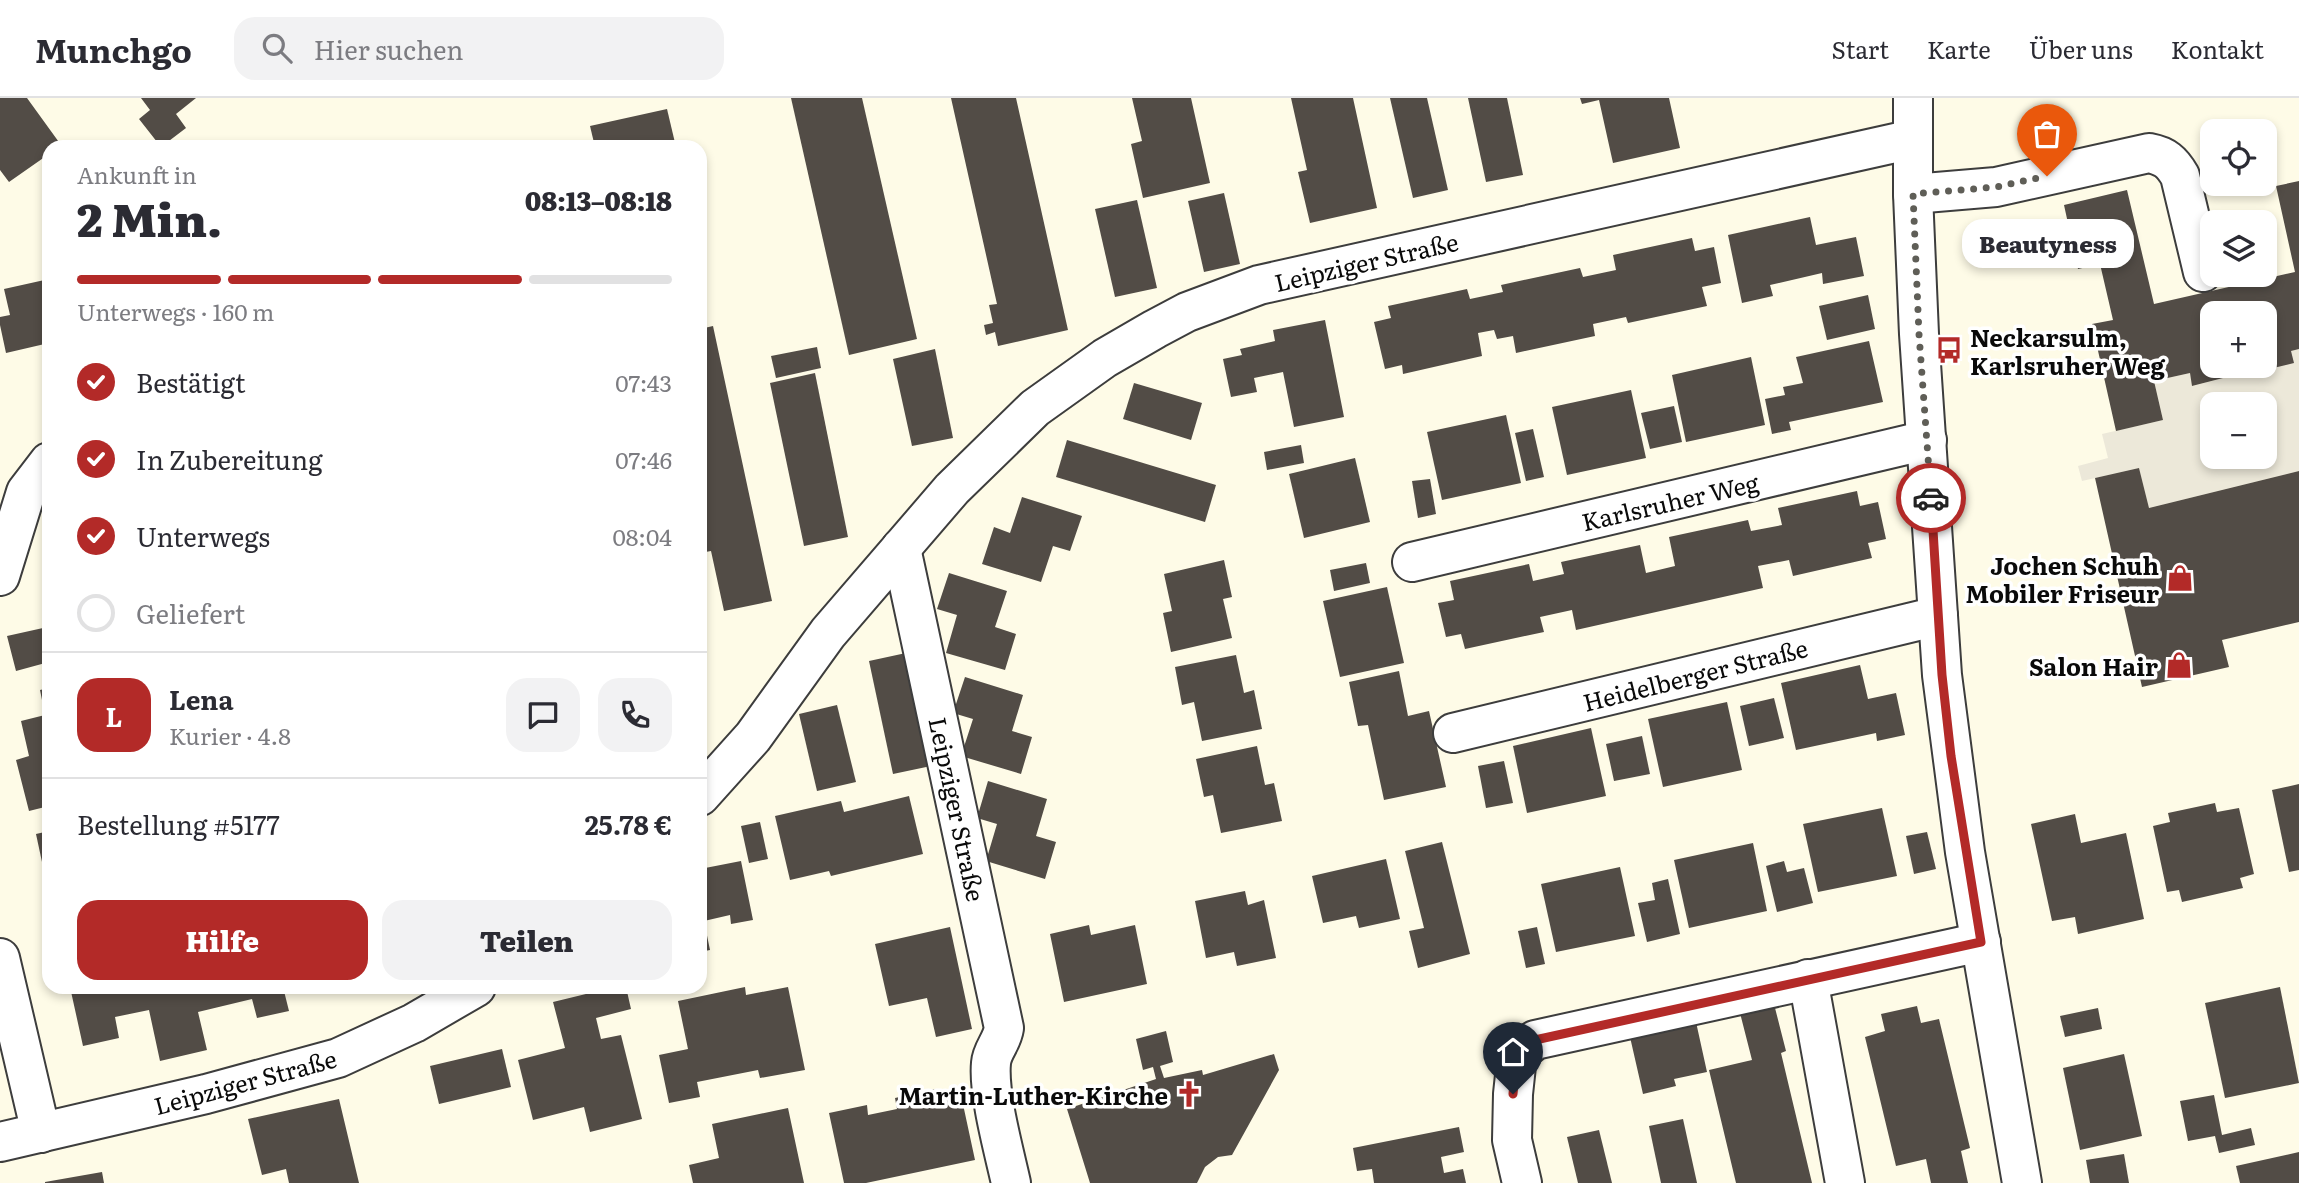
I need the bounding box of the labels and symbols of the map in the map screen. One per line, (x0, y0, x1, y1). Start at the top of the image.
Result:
pin (2017, 104, 2077, 176)
callout: Beautyness (1961, 218, 2133, 267)
street label: Leipziger Straße (1271, 223, 1461, 299)
place label: Neckarsulm, Karlsruher Weg (1970, 319, 2166, 382)
bus stop icon: Neckarsulm, Karlsruher Weg (1934, 335, 1964, 365)
street label: Karlsruher Weg (1578, 463, 1763, 538)
courier (1896, 463, 1966, 533)
place label: Jochen Schuh Mobiler Friseur (1966, 547, 2159, 610)
shop icon: Jochen Schuh Mobiler Friseur (2165, 563, 2195, 593)
street label: Heidelberger Straße (1579, 629, 1811, 719)
place label: Salon Hair (2029, 648, 2158, 683)
shop icon: Salon Hair (2164, 650, 2194, 680)
street label: Leipziger Straße (921, 714, 995, 904)
pin (1483, 1022, 1543, 1094)
street label: Leipziger Straße (150, 1040, 340, 1122)
place label: Martin-Luther-Kirche (898, 1077, 1168, 1112)
church icon: Martin-Luther-Kirche (1174, 1079, 1204, 1109)

